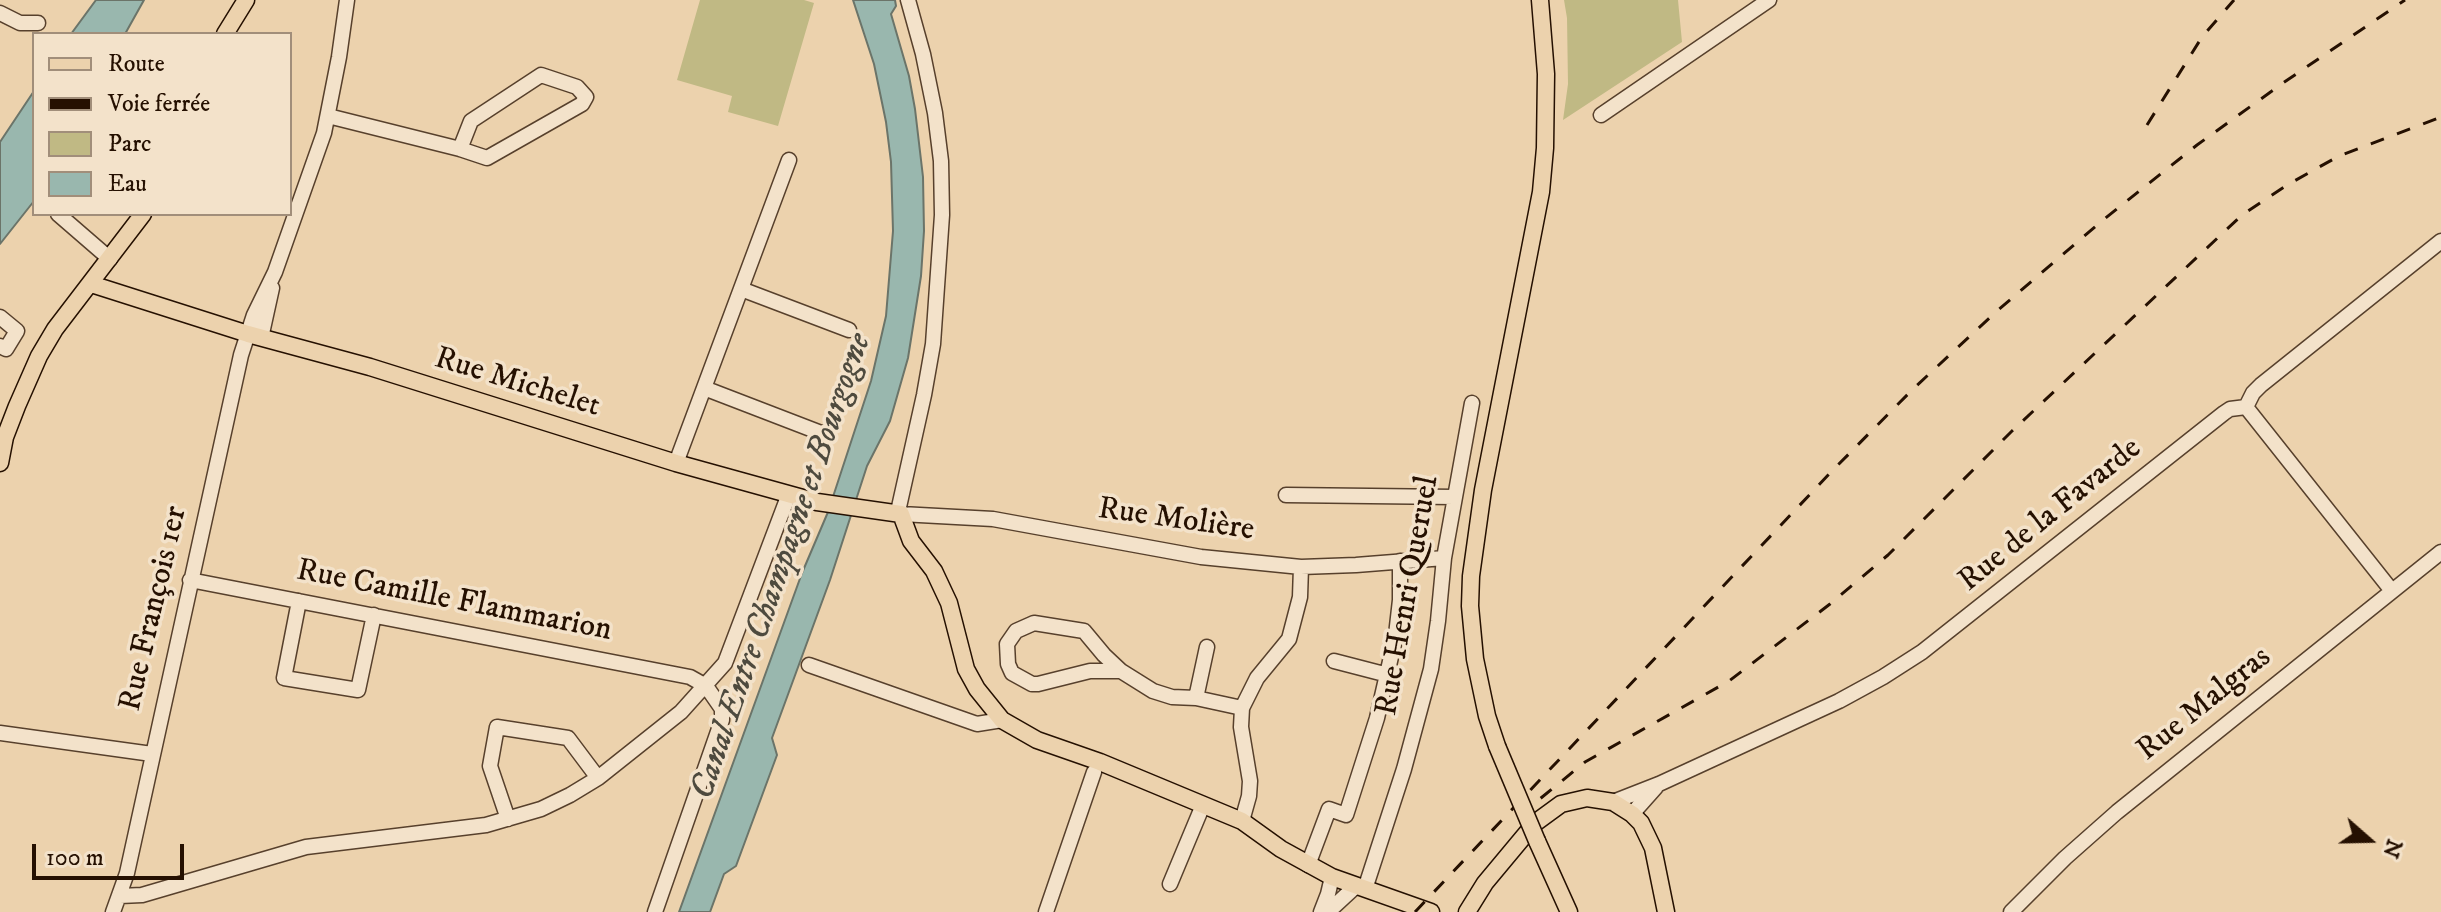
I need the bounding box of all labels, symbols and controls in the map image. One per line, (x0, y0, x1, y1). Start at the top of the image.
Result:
legend (32, 32, 292, 216)
text: Route (108, 49, 165, 79)
text: Voie ferrée (108, 89, 210, 119)
text: Parc (108, 129, 151, 159)
text: Eau (108, 169, 147, 199)
water label: Canal Entre Champagne et Bourgogne (684, 329, 882, 805)
street label: Rue Michelet (430, 341, 604, 427)
street label: Rue de la Favarde (1952, 431, 2150, 601)
street label: Rue Henri Queruel (1369, 473, 1449, 719)
street label: Rue Molière (1095, 491, 1257, 551)
street label: Rue François 1er (113, 503, 197, 715)
street label: Rue Camille Flammarion (293, 553, 615, 651)
street label: Rue Malgras (2130, 639, 2280, 771)
north arrow (2329, 800, 2409, 880)
scale bar (36, 828, 188, 878)
text: N (2376, 835, 2408, 861)
text: 100 m (46, 843, 104, 873)

